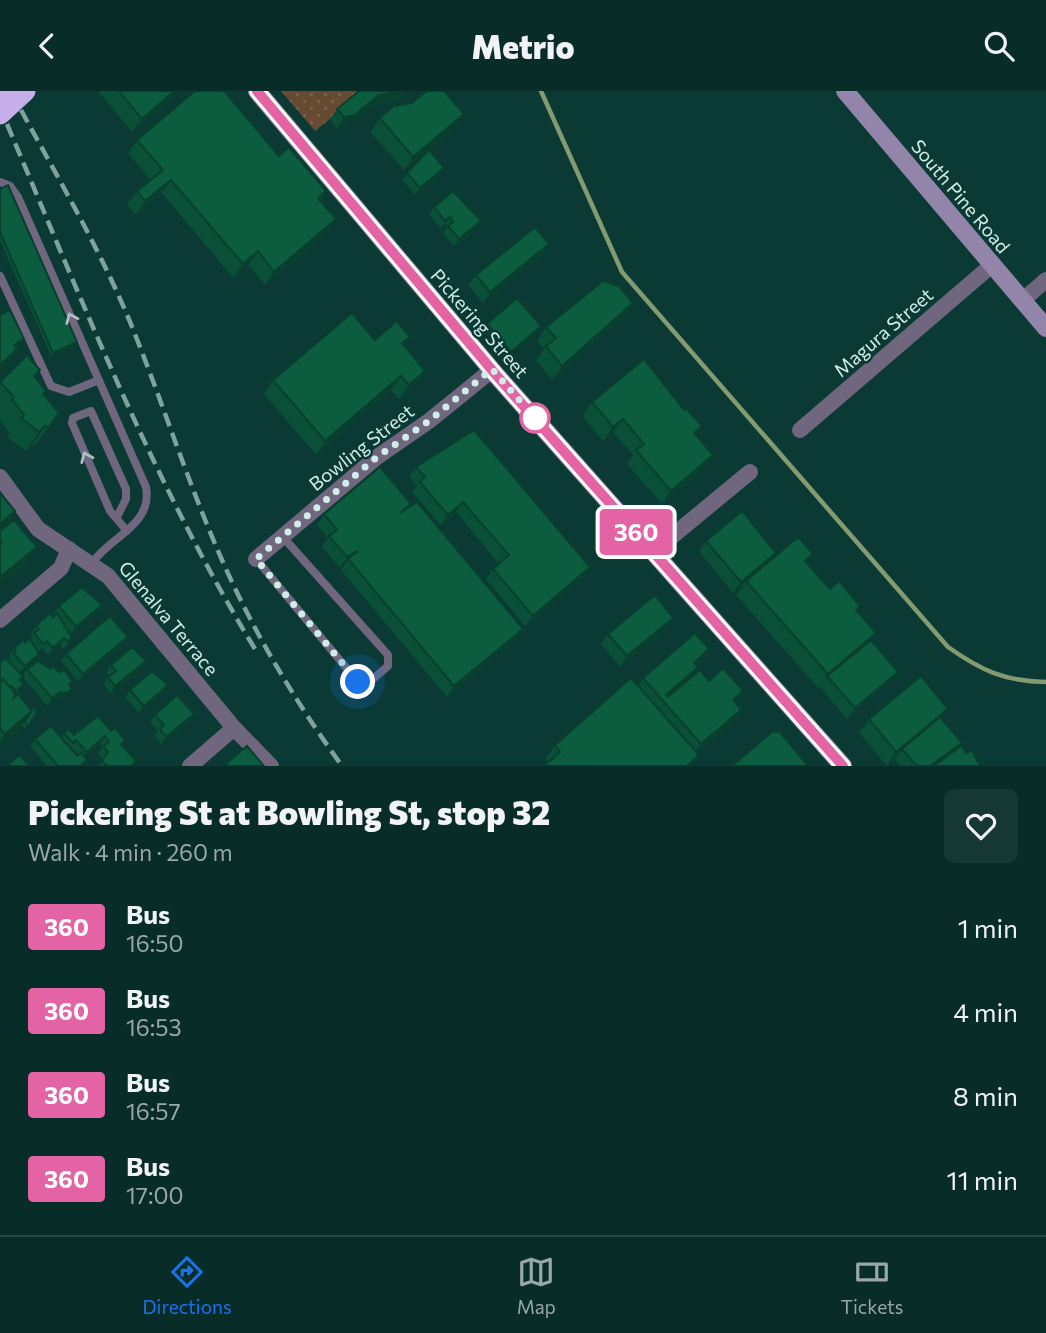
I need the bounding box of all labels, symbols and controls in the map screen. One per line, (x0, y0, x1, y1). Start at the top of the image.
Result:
text: Metrio (471, 26, 575, 66)
icon: back (28, 27, 66, 65)
icon: search (980, 27, 1018, 65)
street label: South Pine Road (907, 135, 1015, 257)
street label: Pickering Street (426, 264, 534, 382)
street label: Magura Street (829, 283, 937, 381)
one-way arrow (66, 313, 80, 325)
street label: Bowling Street (304, 399, 418, 495)
unlabelled marker (520, 403, 550, 433)
one-way arrow (81, 452, 95, 464)
line badge: 360 (596, 509, 676, 555)
text: 360 (614, 517, 658, 546)
street label: Glenalva Terrace (114, 556, 224, 680)
your location (340, 664, 375, 699)
button: heart (944, 789, 1018, 863)
text: Pickering St at Bowling St, stop 32 (28, 791, 550, 832)
text: Walk · 4 min · 260 m (28, 838, 233, 866)
text: Bus (126, 898, 170, 929)
text: 360 (44, 912, 89, 941)
text: 1 min (958, 912, 1018, 943)
text: 16:50 (126, 929, 183, 957)
text: Bus (126, 982, 170, 1013)
text: 360 (44, 996, 89, 1025)
text: 4 min (953, 996, 1018, 1027)
text: 16:53 (126, 1013, 182, 1041)
text: Bus (126, 1066, 170, 1097)
text: 360 (44, 1080, 89, 1109)
text: 8 min (953, 1080, 1018, 1111)
text: 16:57 (126, 1097, 181, 1125)
text: Bus (126, 1150, 170, 1181)
text: 360 (44, 1164, 89, 1193)
text: 11 min (947, 1164, 1018, 1195)
text: 17:00 (126, 1181, 183, 1209)
tab: Directions (143, 1253, 232, 1318)
tab: Map (517, 1253, 556, 1318)
tab: Tickets (841, 1253, 903, 1318)

